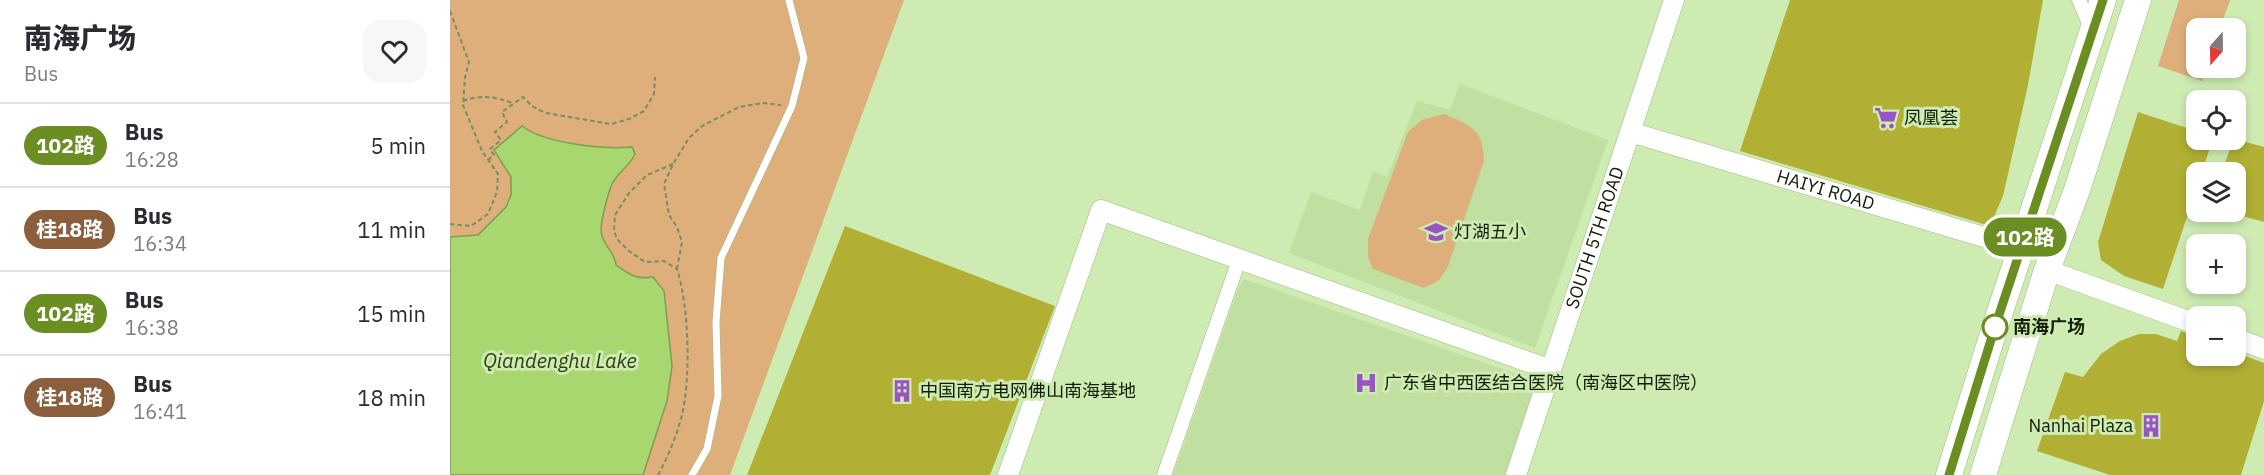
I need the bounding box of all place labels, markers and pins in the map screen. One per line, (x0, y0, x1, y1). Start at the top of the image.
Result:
supermarket icon: 凤凰荟 (1873, 105, 1899, 131)
place label: 凤凰荟 (1904, 106, 1958, 129)
school or university icon: 灯湖五小 (1423, 219, 1449, 245)
place label: 灯湖五小 (1454, 220, 1526, 243)
marker: 南海广场 (1982, 314, 2008, 340)
place label: 南海广场 (2013, 315, 2085, 338)
hospital icon: 广东省中西医结合医院（南海区中医院） (1353, 370, 1379, 396)
place label: 广东省中西医结合医院（南海区中医院） (1384, 371, 1708, 394)
building icon: 中国南方电网佛山南海基地 (889, 378, 915, 404)
place label: 中国南方电网佛山南海基地 (920, 379, 1136, 402)
building icon: Nanhai Plaza (2138, 413, 2164, 439)
place label: Nanhai Plaza (2028, 414, 2133, 437)

